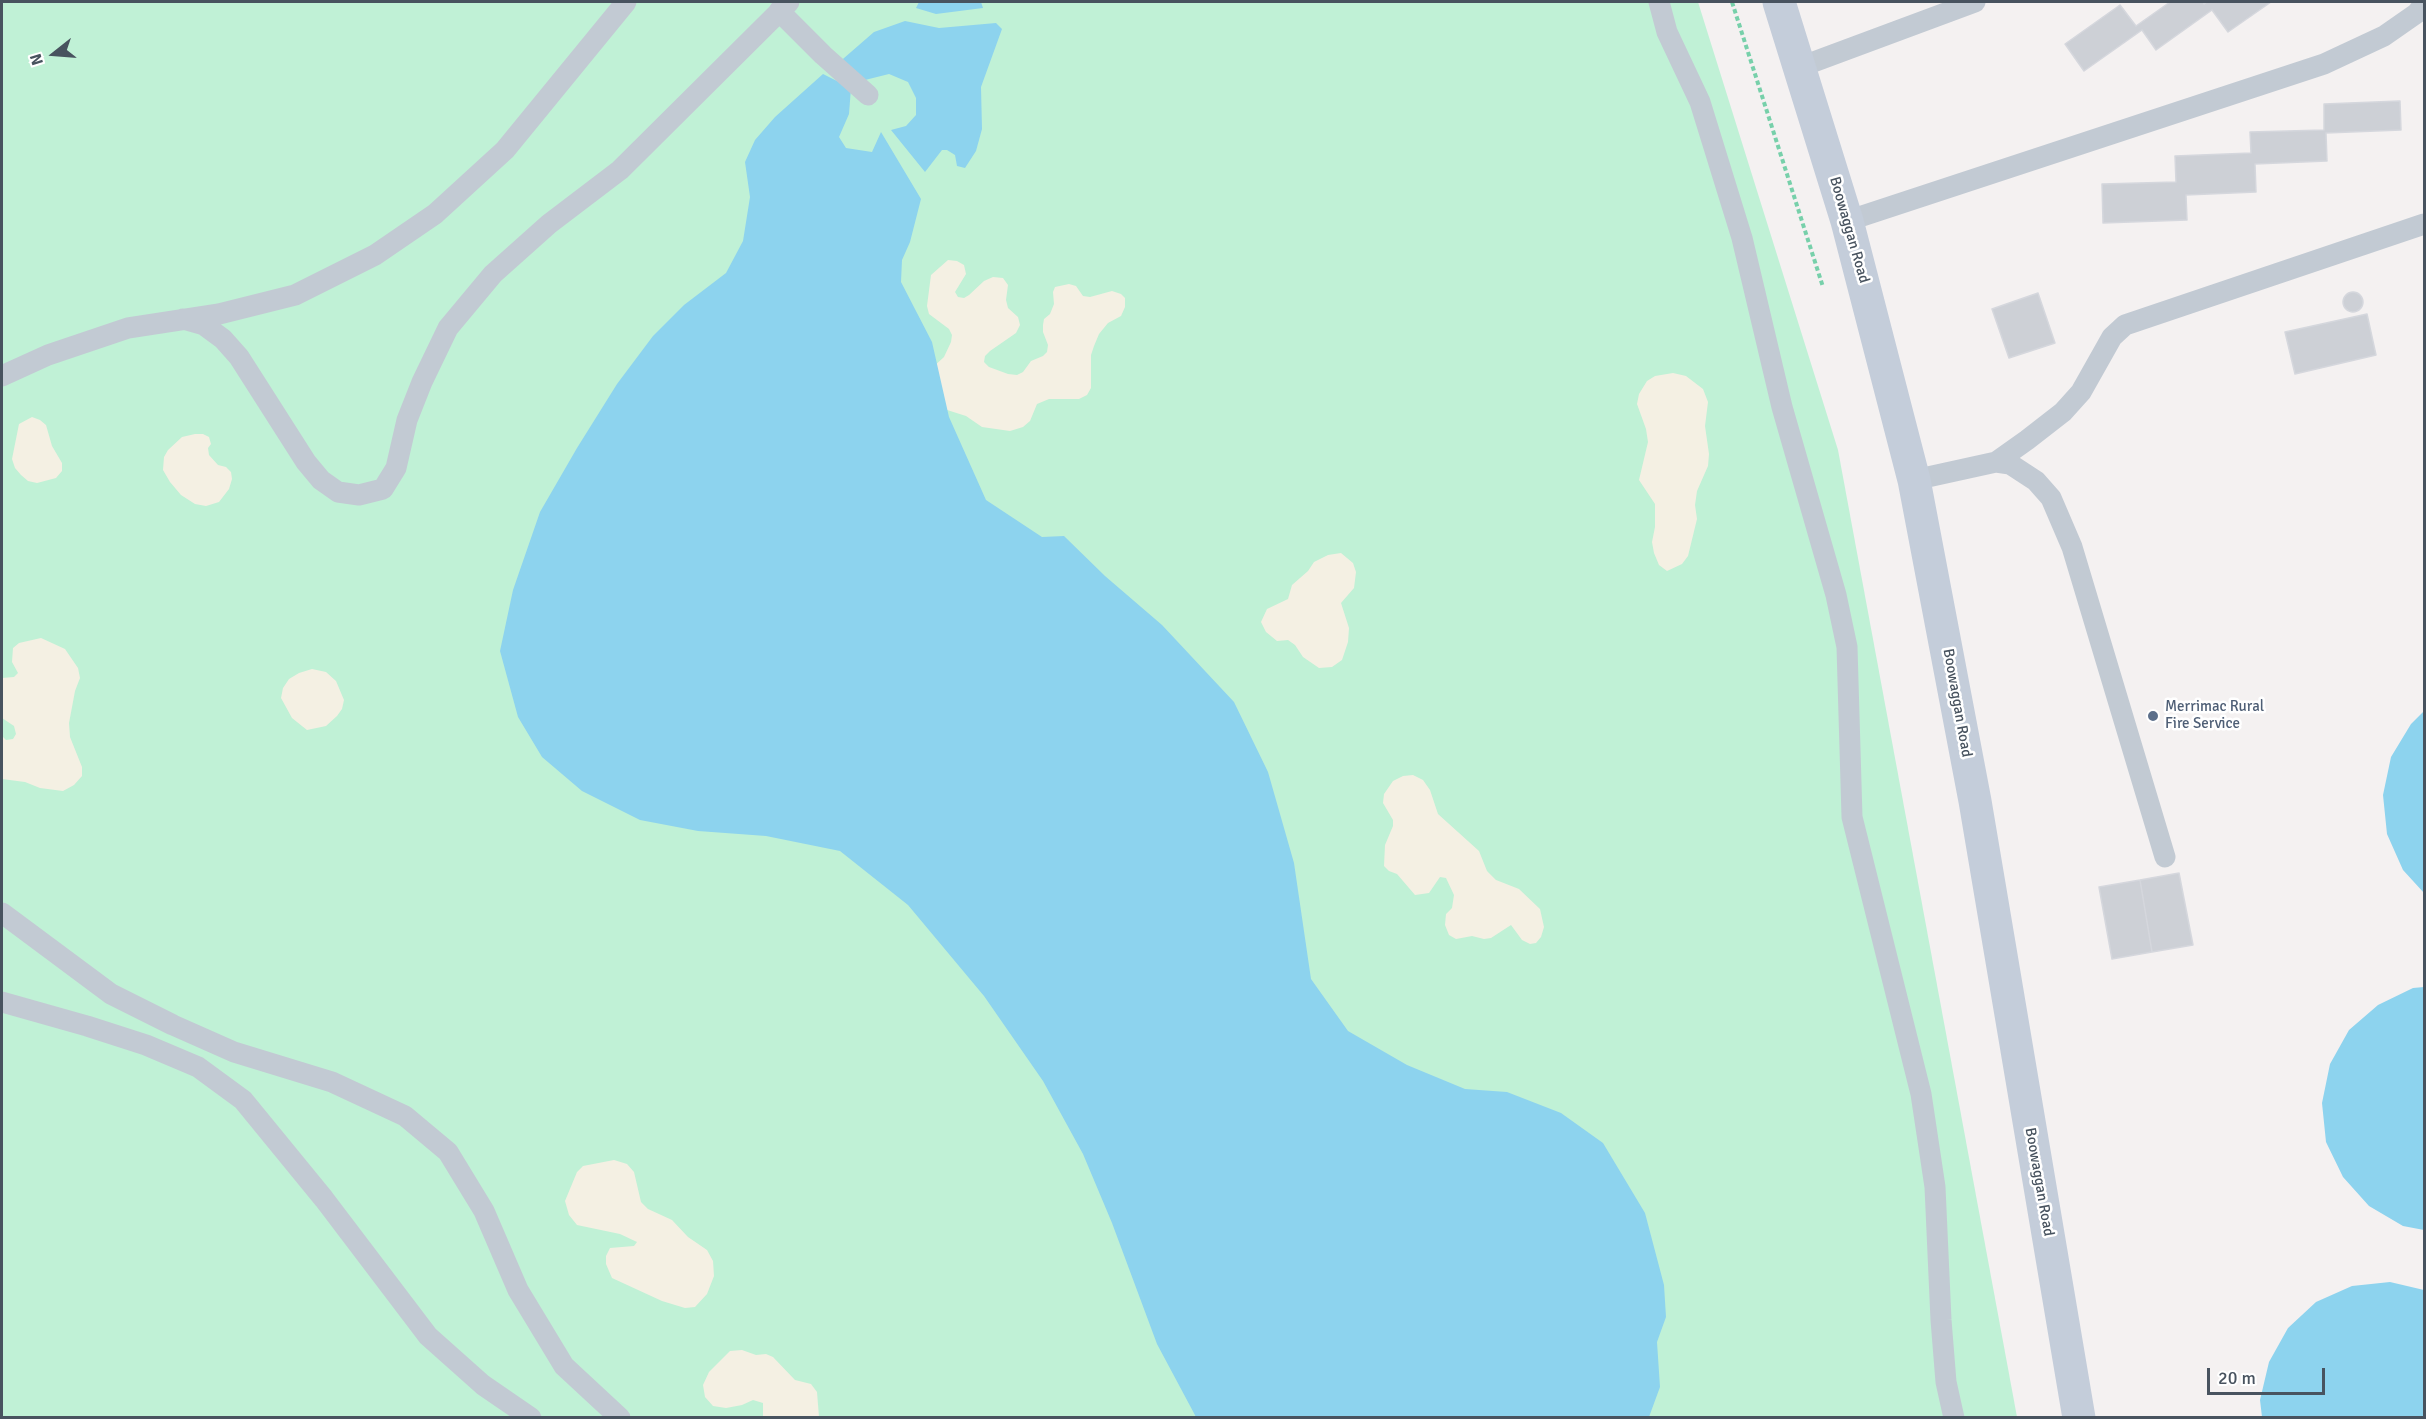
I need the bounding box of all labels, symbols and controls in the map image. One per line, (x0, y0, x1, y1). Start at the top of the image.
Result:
north arrow (24, 24, 84, 84)
text: N (26, 51, 48, 68)
street label: Boowaggan Road (1825, 175, 1873, 285)
street label: Boowaggan Road (1939, 647, 1975, 759)
place label: Merrimac Rural Fire Service (2165, 698, 2264, 733)
marker: Merrimac Rural Fire Service (2146, 709, 2160, 723)
street label: Boowaggan Road (2021, 1126, 2057, 1238)
scale bar (2210, 1356, 2328, 1394)
text: 20 m (2218, 1367, 2256, 1389)

